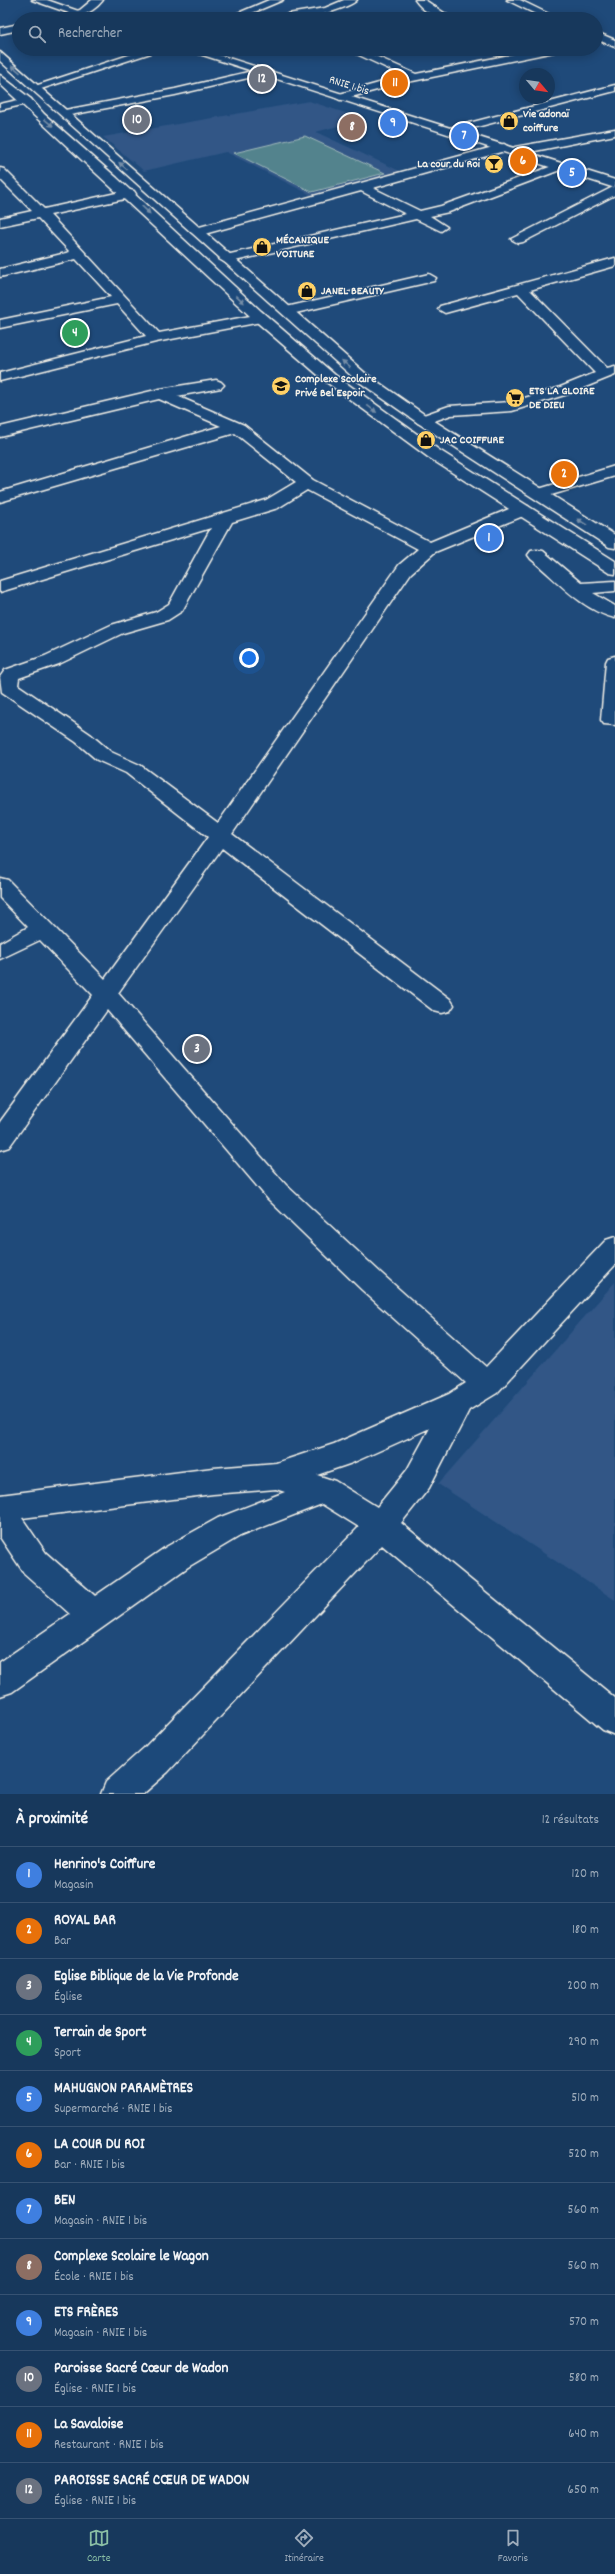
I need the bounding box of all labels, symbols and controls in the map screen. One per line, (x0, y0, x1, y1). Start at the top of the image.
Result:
search box (12, 12, 603, 56)
icon: search (26, 23, 48, 45)
text: Rechercher (58, 23, 122, 45)
pin: 12 (249, 64, 275, 94)
one-way arrow (11, 65, 22, 74)
pin: 11 (382, 68, 408, 98)
north arrow (519, 68, 555, 104)
street label: RNIE 1 bis (327, 72, 371, 100)
pin: 10 (124, 105, 150, 135)
place label: Vie adonaï coiffure (523, 106, 570, 137)
pin: 9 (380, 108, 406, 138)
shop icon: Vie adonaï coiffure (498, 110, 520, 132)
pin: 8 (339, 112, 365, 142)
one-way arrow (43, 119, 54, 128)
pin: 7 (451, 121, 477, 151)
pin: 6 (510, 146, 536, 176)
bar icon: La cour du Roi (483, 153, 505, 175)
place label: La cour du Roi (417, 156, 481, 173)
pin: 5 (559, 158, 585, 188)
one-way arrow (119, 162, 128, 171)
one-way arrow (141, 205, 151, 214)
place label: MÉCANIQUE VOITURE (276, 232, 329, 263)
shop icon: MÉCANIQUE VOITURE (251, 236, 273, 258)
shop icon: JANEL BEAUTY (296, 280, 318, 302)
place label: JANEL BEAUTY (321, 283, 384, 300)
one-way arrow (235, 294, 245, 303)
pin: 4 (62, 318, 88, 348)
one-way arrow (341, 359, 352, 368)
place label: Complexe Scolaire Privé Bel Espoir (295, 371, 377, 402)
school or university icon: Complexe Scolaire Privé Bel Espoir (270, 375, 292, 397)
place label: ETS LA GLOIRE DE DIEU (529, 383, 595, 414)
supermarket icon: ETS LA GLOIRE DE DIEU (504, 387, 526, 409)
one-way arrow (367, 405, 377, 413)
shop icon: JAC COIFFURE (415, 429, 437, 451)
place label: JAC COIFFURE (440, 432, 504, 449)
pin: 2 (551, 459, 577, 489)
one-way arrow (576, 518, 588, 525)
pin: 1 (476, 523, 502, 553)
your location (239, 648, 259, 668)
pin: 3 (184, 1034, 210, 1064)
text: À proximité (16, 1808, 88, 1832)
text: 12 résultats (542, 1811, 599, 1830)
text: Henrino's Coiffure (54, 1854, 155, 1876)
text: 1 (28, 1865, 30, 1884)
text: 120 m (571, 1865, 599, 1884)
text: Magasin (54, 1876, 93, 1895)
text: ROYAL BAR (54, 1910, 116, 1932)
text: 2 (26, 1921, 32, 1940)
text: 180 m (572, 1921, 599, 1940)
text: Bar (54, 1932, 71, 1951)
text: Eglise Biblique de la Vie Profonde (54, 1966, 239, 1988)
text: 3 (26, 1977, 32, 1996)
text: 200 m (567, 1977, 599, 1996)
text: Église (54, 1988, 82, 2007)
text: Terrain de Sport (54, 2022, 146, 2044)
text: 4 (26, 2033, 32, 2052)
text: 290 m (568, 2033, 599, 2052)
text: Sport (54, 2044, 81, 2063)
text: MAHUGNON PARAMÈTRES (54, 2078, 193, 2100)
text: 5 (26, 2089, 32, 2108)
text: 510 m (571, 2089, 599, 2108)
text: Supermarché · RNIE 1 bis (54, 2100, 172, 2119)
text: LA COUR DU ROI (54, 2134, 145, 2156)
text: 6 (26, 2145, 32, 2164)
text: 520 m (568, 2145, 599, 2164)
text: Bar · RNIE 1 bis (54, 2156, 125, 2175)
text: BEN (54, 2190, 75, 2212)
text: 7 (27, 2201, 31, 2220)
text: 560 m (568, 2201, 599, 2220)
text: Magasin · RNIE 1 bis (54, 2212, 147, 2231)
text: Complexe Scolaire le Wagon (54, 2246, 209, 2268)
text: 8 (26, 2257, 32, 2276)
text: 560 m (568, 2257, 599, 2276)
text: École · RNIE 1 bis (54, 2268, 134, 2287)
text: ETS FRÈRES (54, 2302, 118, 2324)
text: 9 (26, 2313, 32, 2332)
text: 570 m (569, 2313, 599, 2332)
text: Magasin · RNIE 1 bis (54, 2324, 147, 2343)
text: Paroisse Sacré Cœur de Wadon (54, 2358, 228, 2380)
text: 10 (24, 2369, 34, 2388)
text: 580 m (569, 2369, 599, 2388)
text: Église · RNIE 1 bis (54, 2380, 136, 2399)
text: La Savaloise (54, 2414, 123, 2436)
text: 11 (26, 2425, 32, 2444)
text: 640 m (568, 2425, 599, 2444)
text: Restaurant · RNIE 1 bis (54, 2436, 164, 2455)
text: PAROISSE SACRÉ CŒUR DE WADON (54, 2470, 250, 2492)
text: 12 (25, 2481, 33, 2500)
text: 650 m (568, 2481, 599, 2500)
text: Église · RNIE 1 bis (54, 2492, 136, 2511)
tab: Carte (87, 2527, 111, 2567)
tab: Itinéraire (284, 2527, 324, 2567)
tab: Favoris (498, 2527, 528, 2567)

